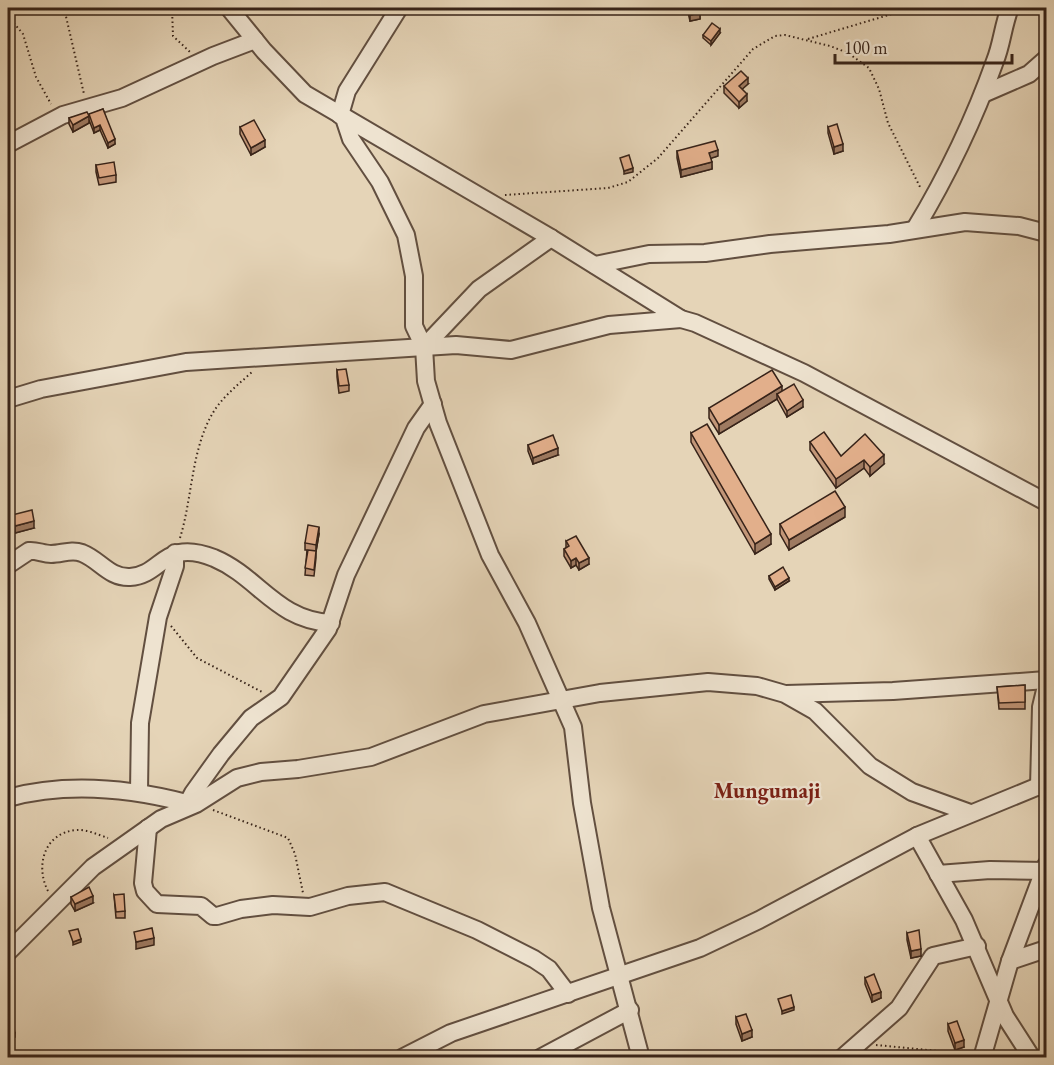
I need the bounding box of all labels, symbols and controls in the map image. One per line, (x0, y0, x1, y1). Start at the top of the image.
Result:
scale bar (835, 27, 1012, 65)
text: 100 m (844, 36, 888, 59)
district label: Mungumaji (713, 776, 821, 805)

